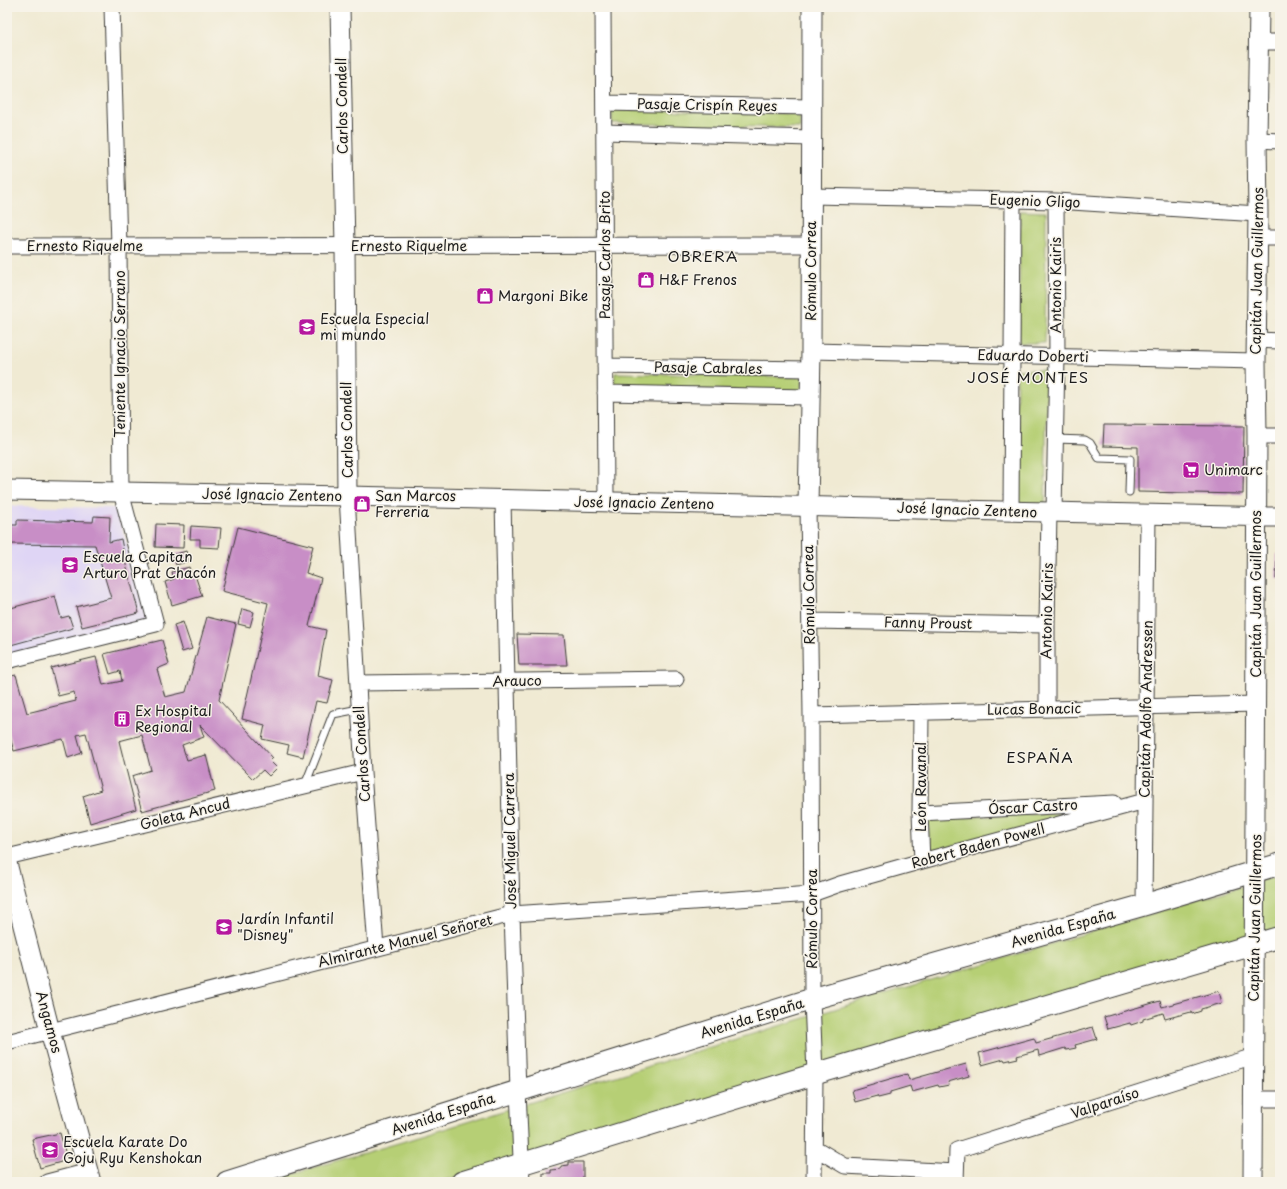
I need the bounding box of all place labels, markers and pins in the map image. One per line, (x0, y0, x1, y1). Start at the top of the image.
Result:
place label: H&F Frenos (659, 269, 737, 290)
shop icon: H&F Frenos (636, 270, 656, 290)
place label: Margoni Bike (498, 285, 588, 306)
shop icon: Margoni Bike (475, 286, 495, 306)
place label: Escuela Especial mi mundo (320, 308, 429, 345)
school or university icon: Escuela Especial mi mundo (297, 317, 317, 337)
place label: Unimarc (1204, 459, 1263, 480)
supermarket icon: Unimarc (1181, 460, 1201, 480)
place label: San Marcos Ferreria (375, 485, 456, 522)
shop icon: San Marcos Ferreria (352, 494, 372, 514)
place label: Escuela Capitan Arturo Prat Chacón (83, 546, 216, 583)
school or university icon: Escuela Capitan Arturo Prat Chacón (60, 555, 80, 575)
place label: Ex Hospital Regional (135, 700, 212, 737)
building icon: Ex Hospital Regional (112, 709, 132, 729)
place label: Jardín Infantil "Disney" (237, 908, 334, 945)
school or university icon: Jardín Infantil "Disney" (214, 917, 234, 937)
place label: Escuela Karate Do Goju Ryu Kenshokan (63, 1131, 202, 1168)
school or university icon: Escuela Karate Do Goju Ryu Kenshokan (40, 1140, 60, 1160)

